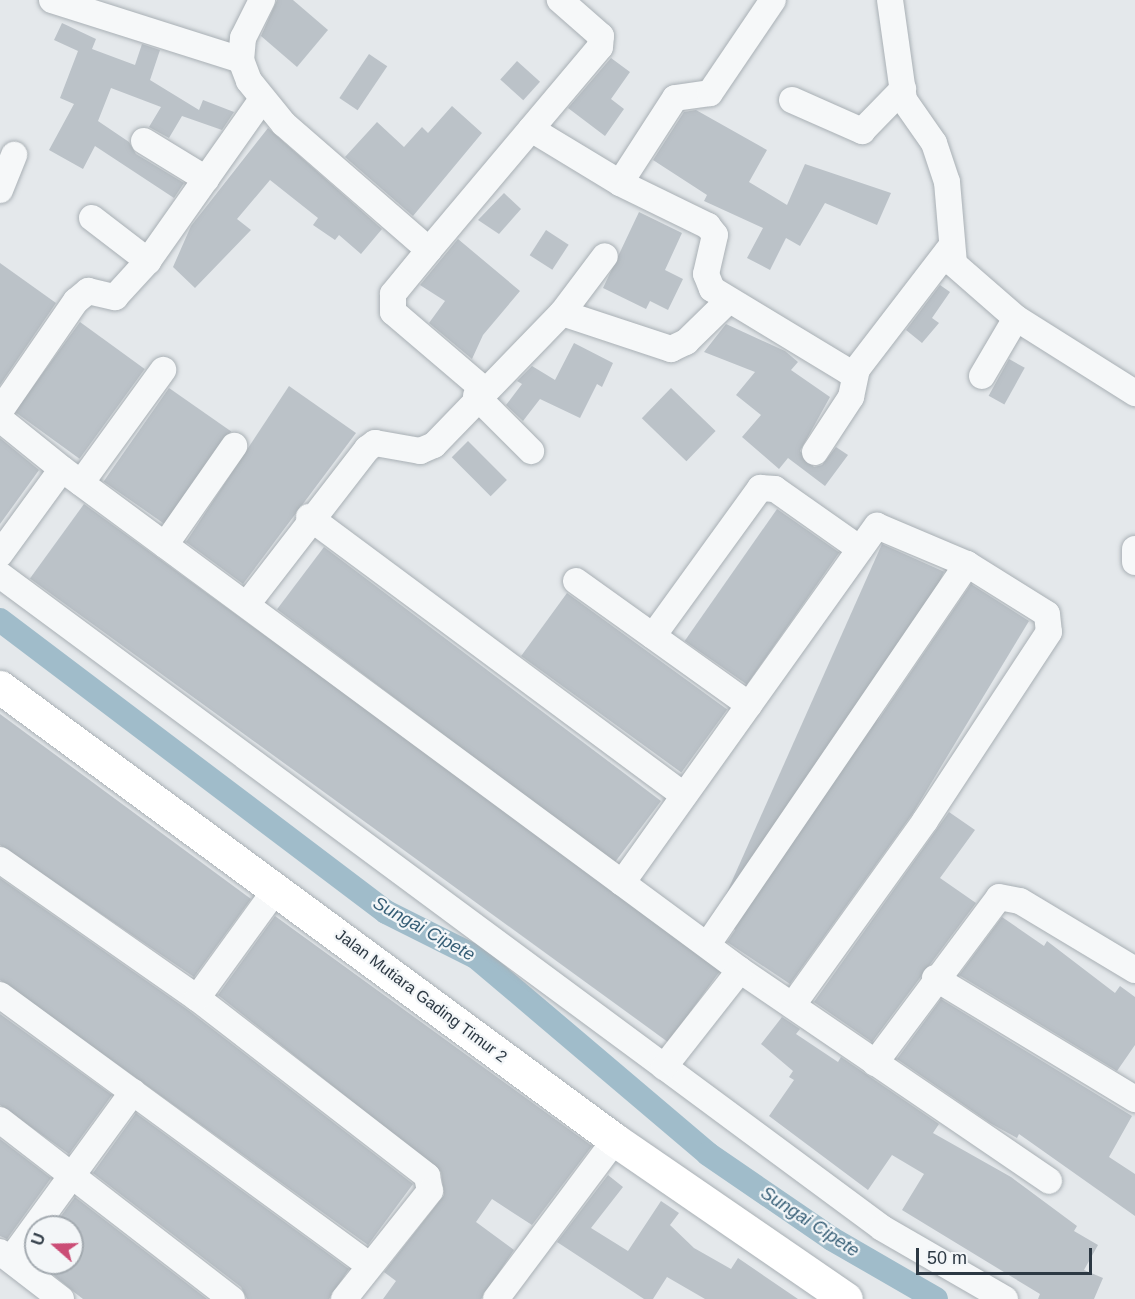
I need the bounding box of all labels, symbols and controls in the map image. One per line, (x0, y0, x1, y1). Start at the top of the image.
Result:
water label: Sungai Cipete (369, 892, 479, 966)
street label: Jalan Mutiara Gading Timur 2 (331, 925, 511, 1067)
water label: Sungai Cipete (757, 1182, 863, 1262)
north arrow (24, 1215, 84, 1275)
text: U (29, 1231, 48, 1248)
scale bar (919, 1236, 1094, 1274)
text: 50 m (927, 1248, 967, 1268)

